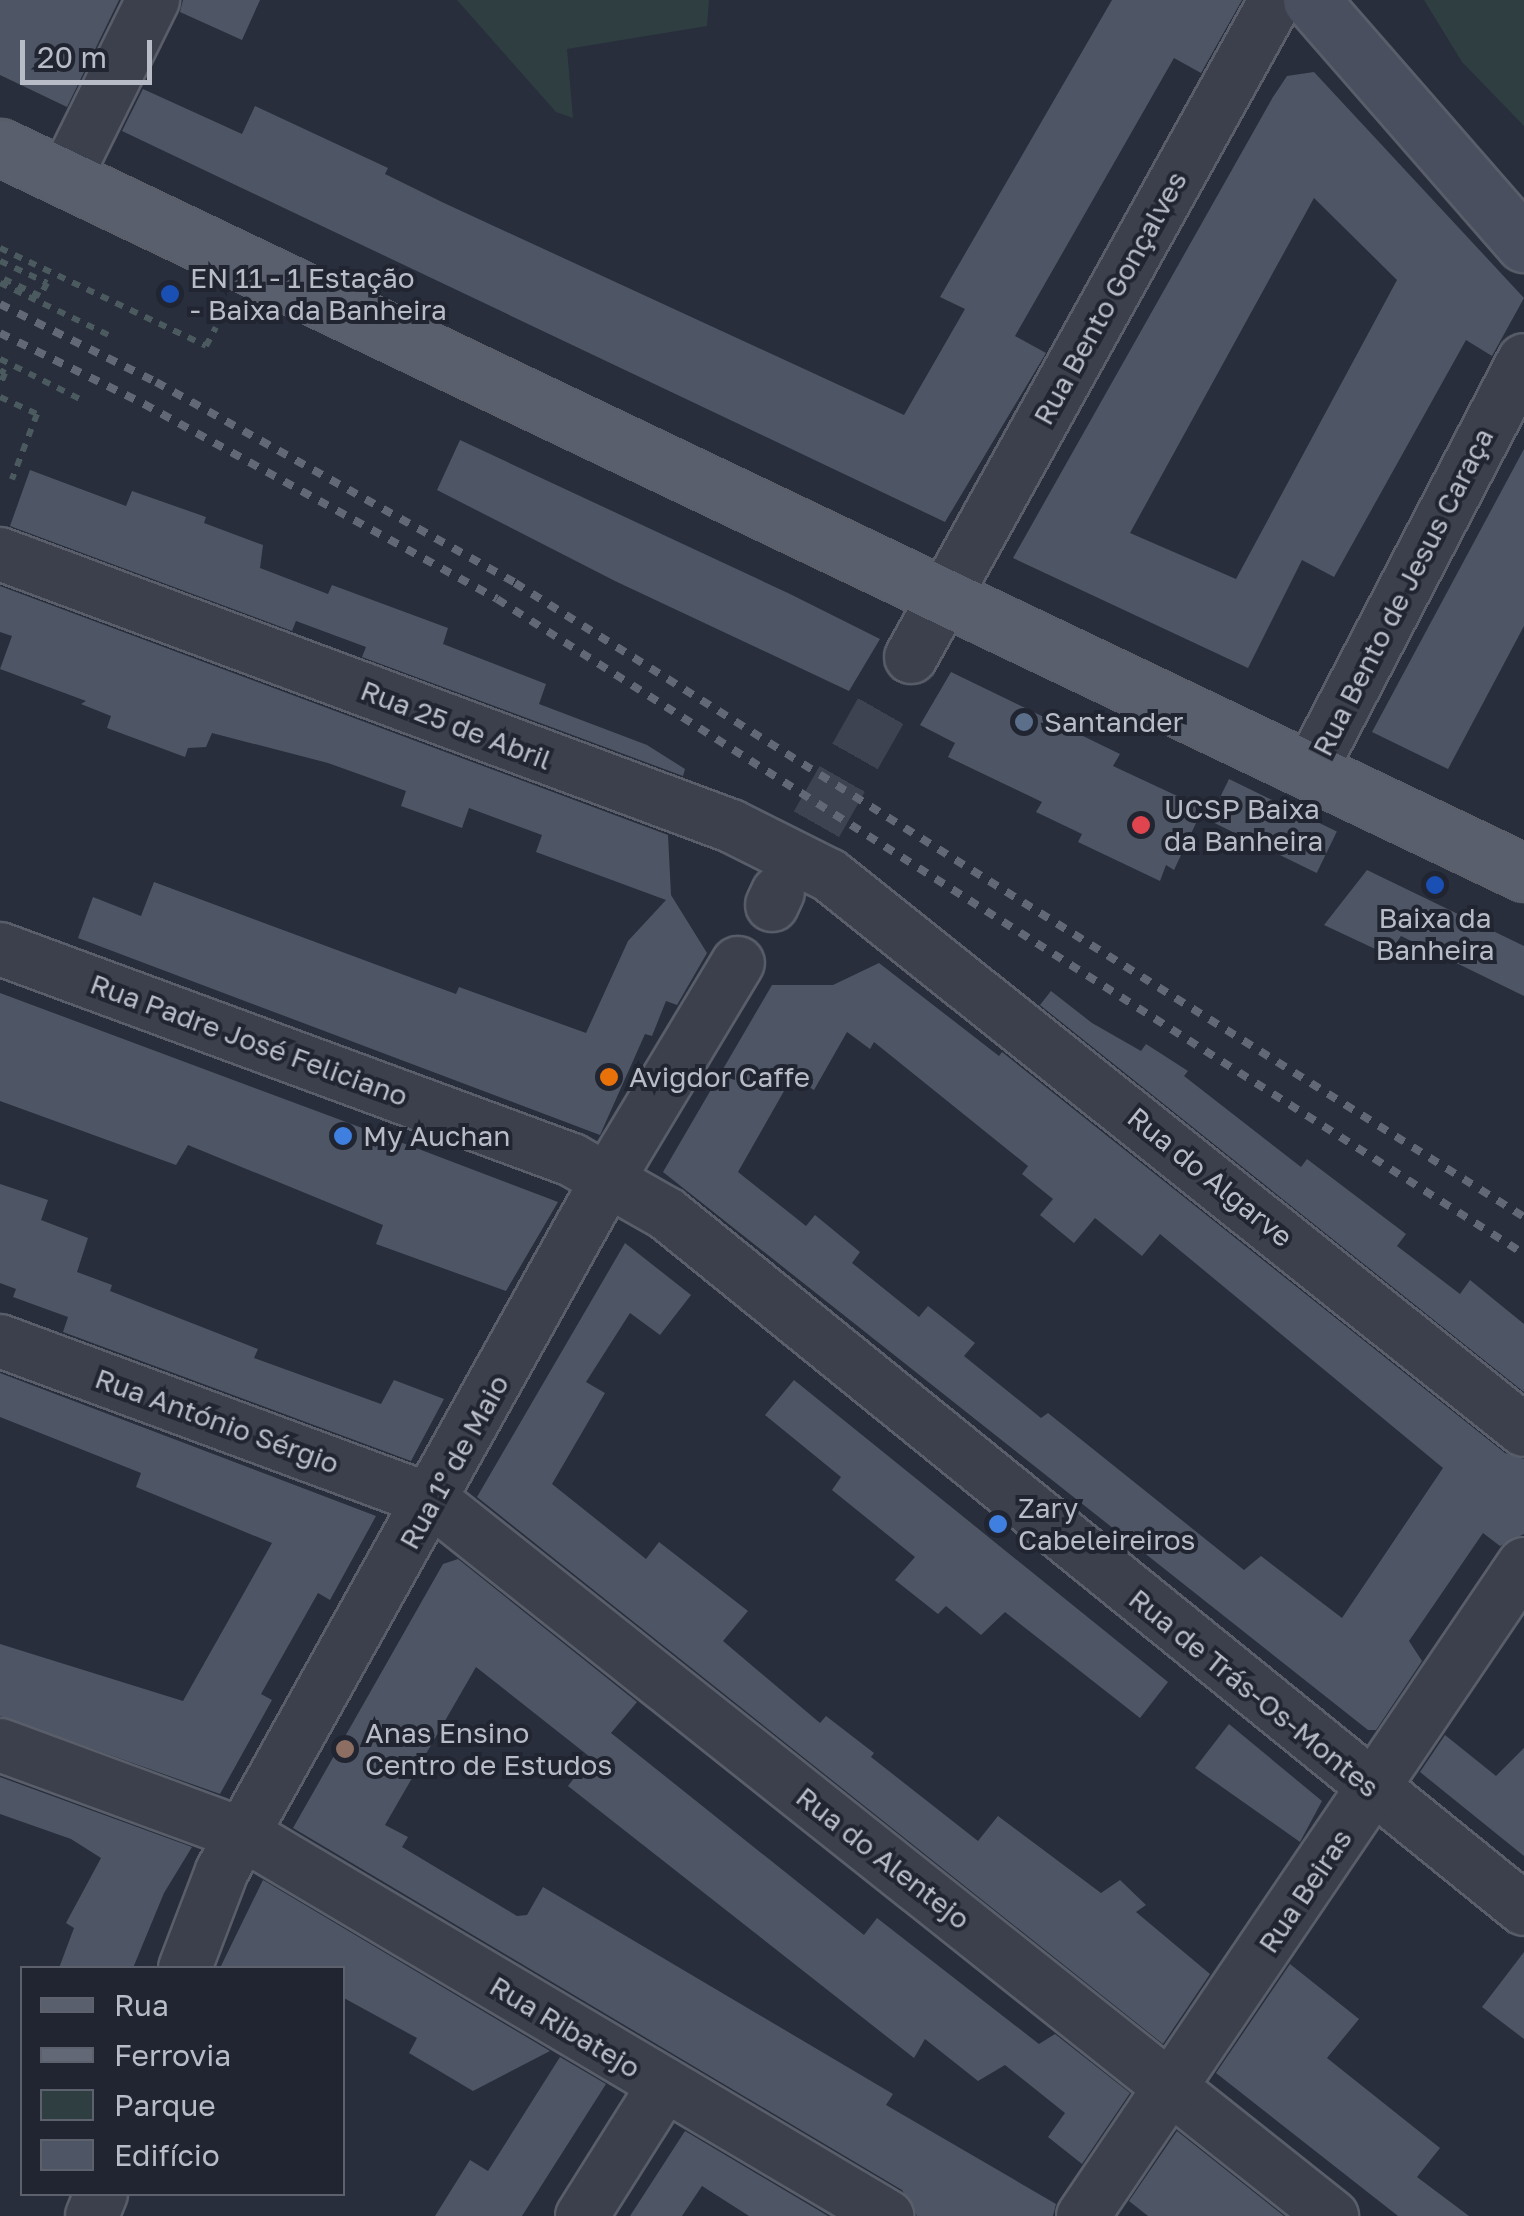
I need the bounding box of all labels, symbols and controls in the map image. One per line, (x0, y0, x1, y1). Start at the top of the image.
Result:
scale bar (25, 20, 158, 82)
text: 20 m (37, 39, 107, 75)
street label: Rua Bento Gonçalves (1026, 165, 1194, 431)
place label: EN 11 - 1 Estação - Baixa da Banheira (190, 261, 447, 327)
marker: EN 11 - 1 Estação - Baixa da Banheira (159, 283, 181, 305)
street label: Rua Bento de Jesus Caraça (1306, 422, 1500, 762)
street label: Rua 25 de Abril (356, 673, 556, 777)
place label: Santander (1044, 705, 1183, 739)
marker: Santander (1013, 711, 1035, 733)
place label: UCSP Baixa da Banheira (1164, 792, 1323, 858)
marker: UCSP Baixa da Banheira (1128, 812, 1154, 838)
marker: Baixa da Banheira (1424, 874, 1446, 896)
place label: Baixa da Banheira (1375, 901, 1495, 967)
street label: Rua Padre José Feliciano (86, 967, 412, 1113)
place label: Avigdor Caffe (629, 1060, 810, 1094)
marker: Avigdor Caffe (598, 1066, 620, 1088)
street label: Rua do Algarve (1121, 1100, 1299, 1254)
place label: My Auchan (363, 1119, 510, 1153)
marker: My Auchan (332, 1125, 354, 1147)
street label: Rua António Sérgio (91, 1361, 343, 1481)
street label: Rua 1º de Maio (392, 1369, 516, 1555)
place label: Zary Cabeleireiros (1018, 1491, 1195, 1557)
marker: Zary Cabeleireiros (987, 1513, 1009, 1535)
street label: Rua de Trás-Os-Montes (1122, 1582, 1386, 1804)
place label: Anas Ensino Centro de Estudos (365, 1716, 612, 1782)
marker: Anas Ensino Centro de Estudos (334, 1738, 356, 1760)
street label: Rua do Alentejo (789, 1780, 977, 1936)
street label: Rua Beiras (1251, 1823, 1359, 1959)
legend (20, 1966, 345, 2196)
street label: Rua Ribatejo (484, 1969, 646, 2085)
text: Rua (114, 1987, 169, 2023)
text: Ferrovia (114, 2037, 231, 2073)
text: Parque (114, 2087, 216, 2123)
text: Edifício (114, 2137, 220, 2173)

